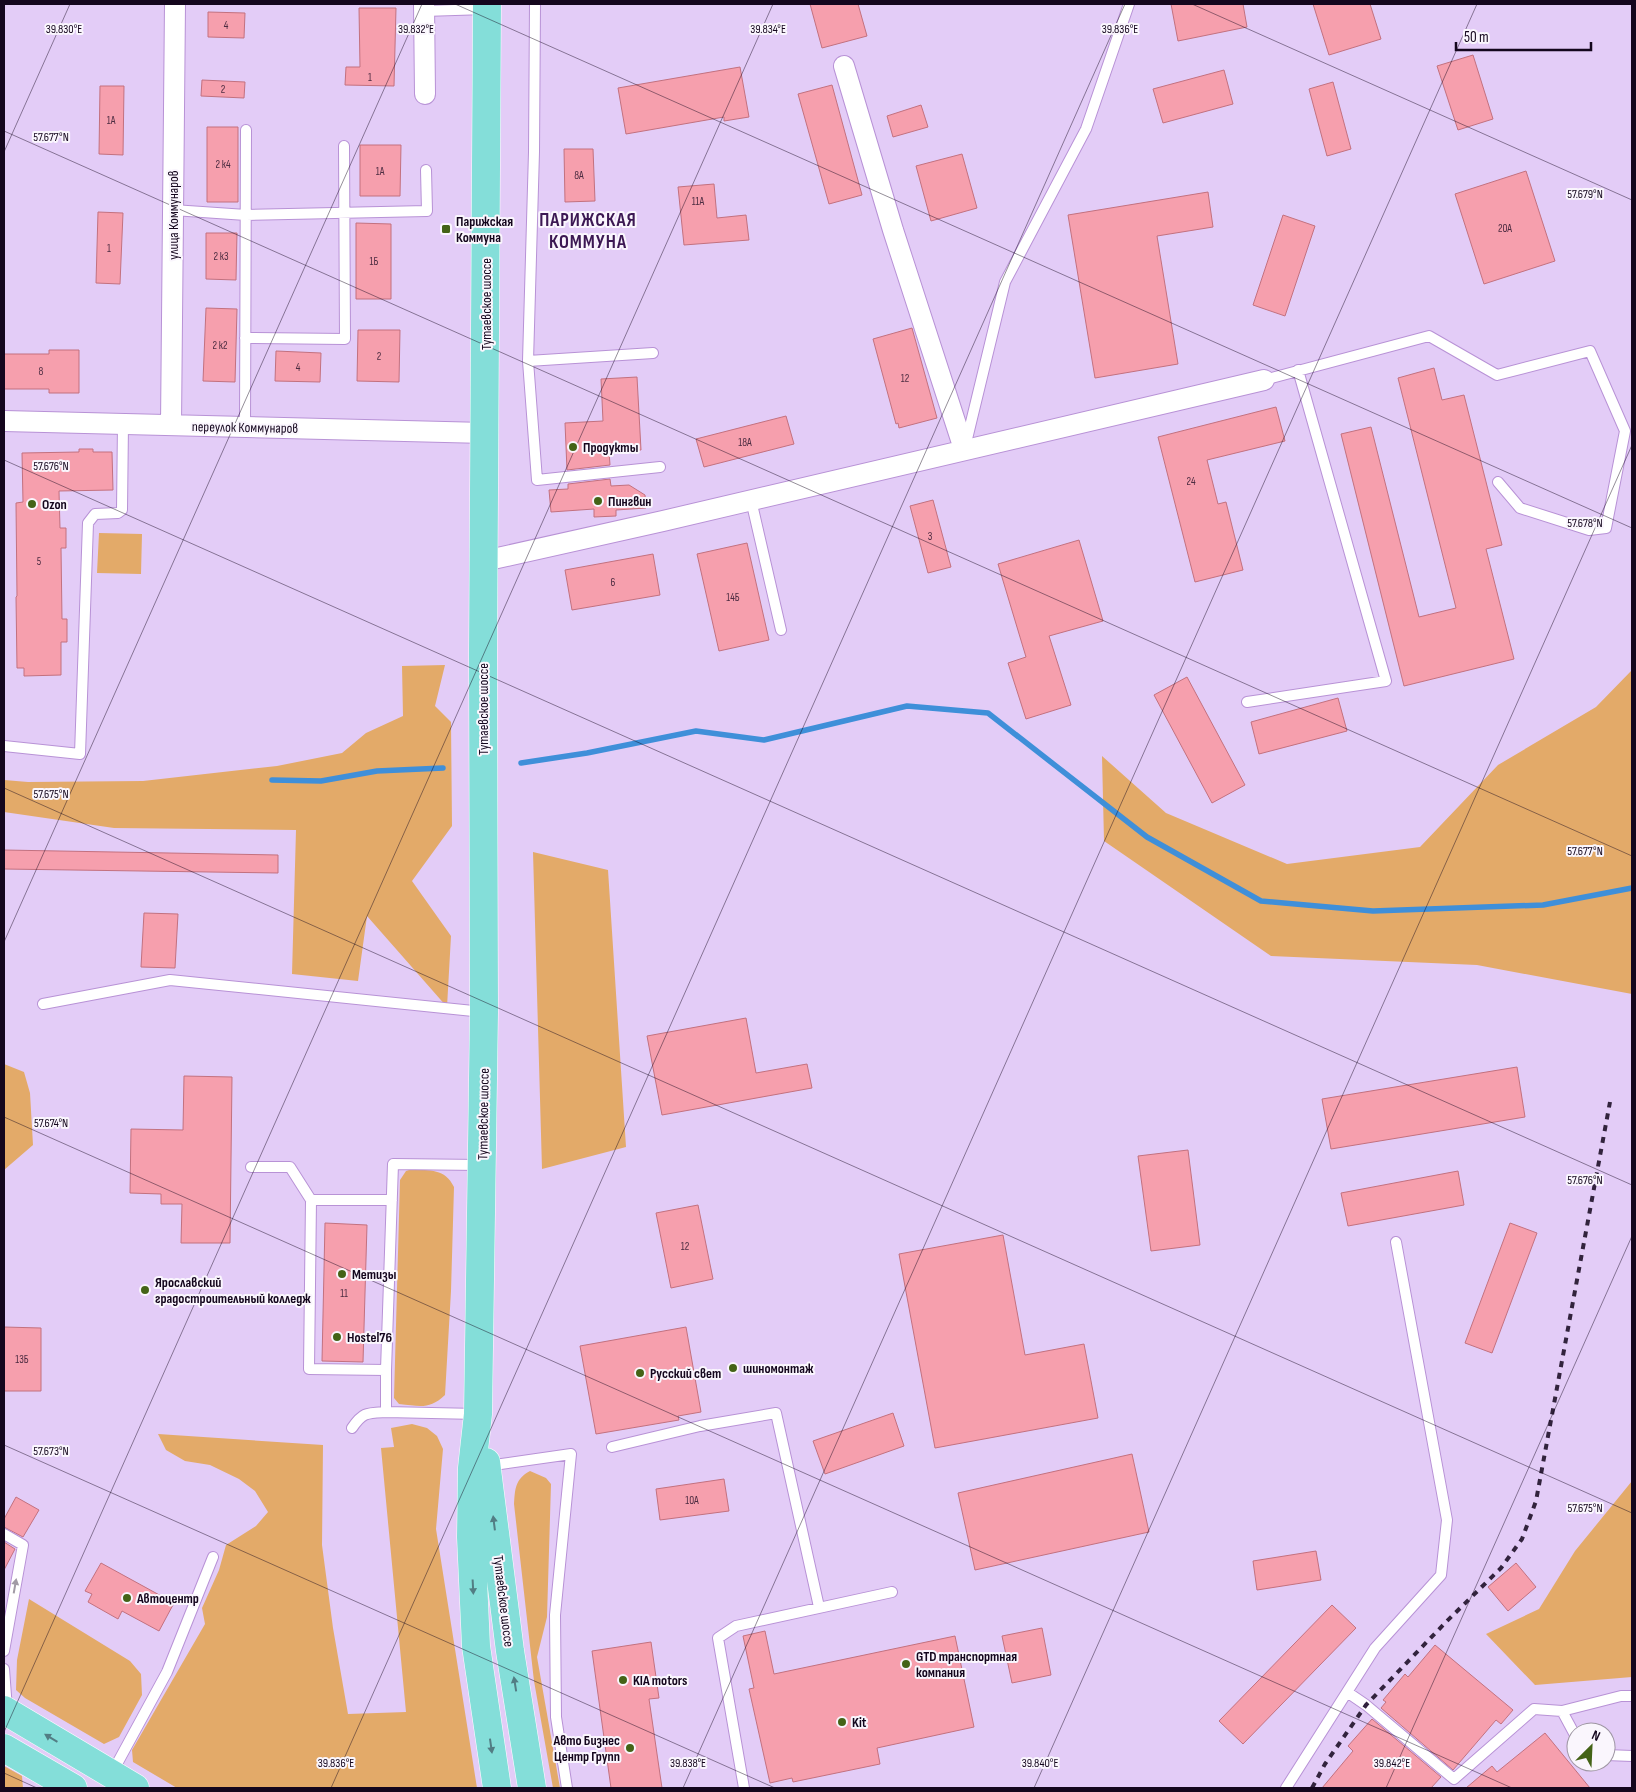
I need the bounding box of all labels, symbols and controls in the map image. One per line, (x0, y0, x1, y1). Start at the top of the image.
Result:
house number: 4 (224, 19, 229, 32)
scale bar (1456, 20, 1591, 52)
text: 39.830°E (46, 22, 82, 37)
text: 39.832°E (398, 22, 434, 37)
text: 39.834°E (750, 22, 786, 37)
text: 39.836°E (1102, 22, 1138, 37)
text: 50 m (1464, 28, 1489, 47)
house number: 1 (368, 71, 372, 84)
house number: 2 (221, 83, 226, 96)
house number: 1А (107, 114, 116, 127)
text: 57.677°N (33, 130, 69, 145)
house number: 2 к4 (215, 158, 231, 171)
house number: 1А (376, 165, 385, 178)
house number: 8А (574, 169, 584, 182)
street label: улица Коммунаров (165, 170, 182, 260)
text: 57.679°N (1567, 187, 1603, 202)
house number: 11А (692, 195, 705, 208)
district label: ПАРИЖСКАЯ КОММУНА (539, 209, 637, 254)
place label: Парижская Коммуна (456, 213, 513, 246)
house number: 20А (1498, 222, 1512, 235)
marker: Парижская Коммуна (440, 223, 452, 235)
house number: 1 (107, 242, 111, 255)
house number: 2 к3 (213, 250, 229, 263)
house number: 1Б (370, 255, 379, 268)
street label: Тутаевское шоссе (478, 258, 495, 350)
house number: 2 к2 (213, 339, 228, 352)
house number: 2 (377, 350, 382, 363)
house number: 4 (296, 361, 301, 374)
house number: 8 (39, 365, 44, 378)
house number: 12 (901, 372, 910, 385)
street label: переулок Коммунаров (192, 418, 298, 437)
house number: 18А (738, 436, 752, 449)
place label: Продукты (583, 439, 638, 456)
marker: Продукты (567, 441, 579, 453)
text: 57.676°N (33, 459, 69, 474)
house number: 24 (1186, 475, 1196, 488)
place label: Пингвин (608, 493, 651, 510)
marker: Пингвин (592, 495, 604, 507)
place label: Ozon (42, 496, 67, 513)
marker: Ozon (26, 498, 38, 510)
text: 57.678°N (1567, 516, 1603, 531)
house number: 3 (928, 530, 933, 543)
house number: 5 (37, 555, 41, 568)
house number: 6 (611, 576, 616, 589)
house number: 14Б (726, 591, 740, 604)
street label: Тутаевское шоссе (475, 663, 492, 755)
text: 57.675°N (33, 787, 69, 802)
text: 57.677°N (1567, 844, 1603, 859)
street label: Тутаевское шоссе (474, 1068, 493, 1160)
text: 57.674°N (34, 1116, 68, 1131)
text: 57.676°N (1567, 1173, 1603, 1188)
house number: 12 (681, 1240, 690, 1253)
place label: Метизы (352, 1266, 396, 1283)
marker: Метизы (336, 1268, 348, 1280)
place label: Ярославский градостроительный колледж (155, 1274, 311, 1307)
marker: Ярославский градостроительный колледж (139, 1284, 151, 1296)
house number: 11 (340, 1287, 348, 1300)
place label: Hostel76 (347, 1329, 392, 1346)
marker: Hostel76 (331, 1331, 343, 1343)
house number: 13Б (15, 1353, 29, 1366)
place label: шиномонтаж (743, 1360, 814, 1377)
marker: шиномонтаж (727, 1362, 739, 1374)
place label: Русский свет (650, 1365, 721, 1382)
marker: Русский свет (634, 1367, 646, 1379)
text: 57.673°N (33, 1444, 69, 1459)
house number: 10А (685, 1494, 699, 1507)
text: 57.675°N (1567, 1501, 1603, 1516)
one-way arrow (490, 1514, 498, 1530)
street label: Тутаевское шоссе (489, 1554, 518, 1648)
one-way arrow (12, 1578, 20, 1594)
one-way arrow (470, 1579, 478, 1595)
place label: Автоцентр (136, 1590, 199, 1607)
marker: Автоцентр (121, 1592, 133, 1604)
place label: GTD транспортная компания (916, 1648, 1017, 1681)
marker: GTD транспортная компания (900, 1658, 912, 1670)
place label: KIA motors (633, 1672, 687, 1689)
marker: KIA motors (617, 1674, 629, 1686)
one-way arrow (511, 1675, 519, 1691)
place label: Kit (852, 1714, 867, 1731)
marker: Kit (836, 1716, 848, 1728)
north arrow (1566, 1722, 1616, 1772)
text: N (1589, 1726, 1603, 1745)
place label: Авто Бизнес Центр Групп (553, 1732, 620, 1765)
one-way arrow (44, 1734, 57, 1743)
one-way arrow (487, 1739, 495, 1755)
marker: Авто Бизнес Центр Групп (624, 1742, 636, 1754)
text: 39.836°E (318, 1756, 354, 1771)
text: 39.838°E (670, 1756, 706, 1771)
text: 39.840°E (1022, 1756, 1058, 1771)
text: 39.842°E (1374, 1756, 1410, 1771)

